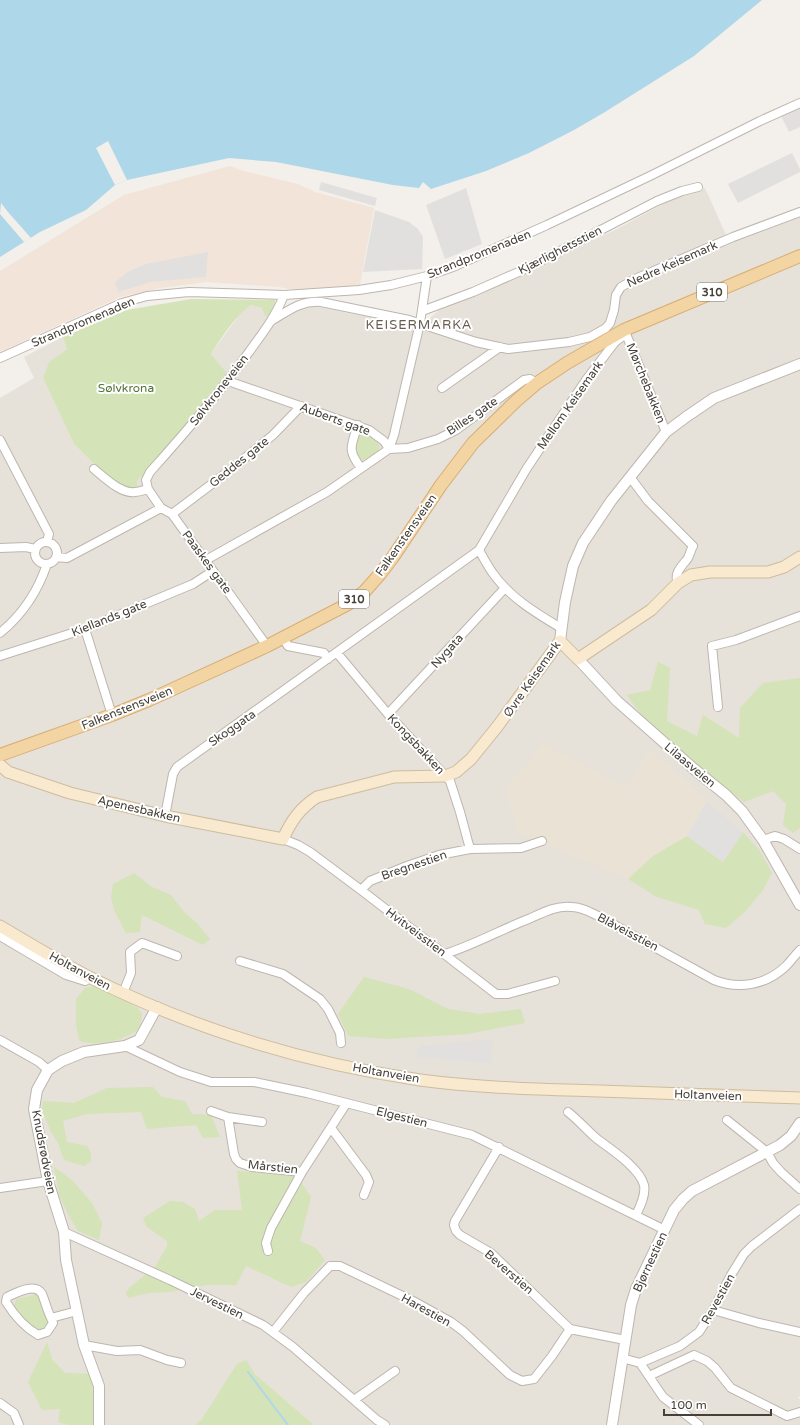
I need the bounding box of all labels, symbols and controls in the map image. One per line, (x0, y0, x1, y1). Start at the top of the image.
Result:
street label: Kjærlighetsstien (516, 223, 604, 277)
street label: Strandpromenaden (425, 227, 533, 281)
street label: Nedre Keisemark (625, 238, 720, 290)
road number: 310 (697, 283, 727, 301)
street label: Strandpromenaden (29, 294, 137, 350)
district label: KEISERMARKA (366, 317, 472, 333)
street label: Mørchebakken (624, 341, 668, 425)
street label: Sølvkroneveien (187, 352, 251, 428)
street label: Mellom Keisemark (534, 358, 606, 452)
park label: Sølvkrona (98, 381, 154, 395)
street label: Billes gate (444, 394, 500, 438)
street label: Auberts gate (298, 400, 372, 438)
street label: Geddes gate (207, 434, 272, 490)
street label: Falkenstensveien (372, 491, 440, 579)
street label: Paaskes gate (179, 528, 235, 596)
road number: 310 (339, 590, 369, 608)
street label: Kiellands gate (69, 596, 149, 639)
street label: Nygata (428, 631, 466, 671)
street label: Øvre Keisemark (501, 638, 564, 720)
street label: Falkenstensveien (79, 683, 175, 733)
street label: Skoggata (206, 707, 258, 749)
street label: Kongsbakken (384, 711, 448, 777)
street label: Lilaasveien (662, 740, 718, 790)
street label: Apenesbakken (96, 793, 182, 825)
street label: Bregnestien (379, 847, 449, 883)
street label: Hvitveisstien (383, 905, 449, 959)
street label: Blåveisstien (595, 910, 661, 954)
street label: Holtanveien (47, 949, 113, 993)
street label: Holtanveien (351, 1060, 421, 1086)
street label: Holtanveien (674, 1087, 742, 1103)
street label: Elgestien (375, 1104, 429, 1130)
street label: Knudsrødveien (29, 1109, 59, 1195)
street label: Mårstien (247, 1157, 299, 1177)
street label: Bjørnestien (630, 1230, 670, 1294)
street label: Beverstien (482, 1247, 536, 1297)
street label: Revestien (698, 1271, 738, 1327)
street label: Jervestien (188, 1284, 246, 1322)
street label: Harestien (399, 1291, 453, 1329)
scale bar (664, 1391, 771, 1417)
text: 100 m (670, 1398, 707, 1412)

